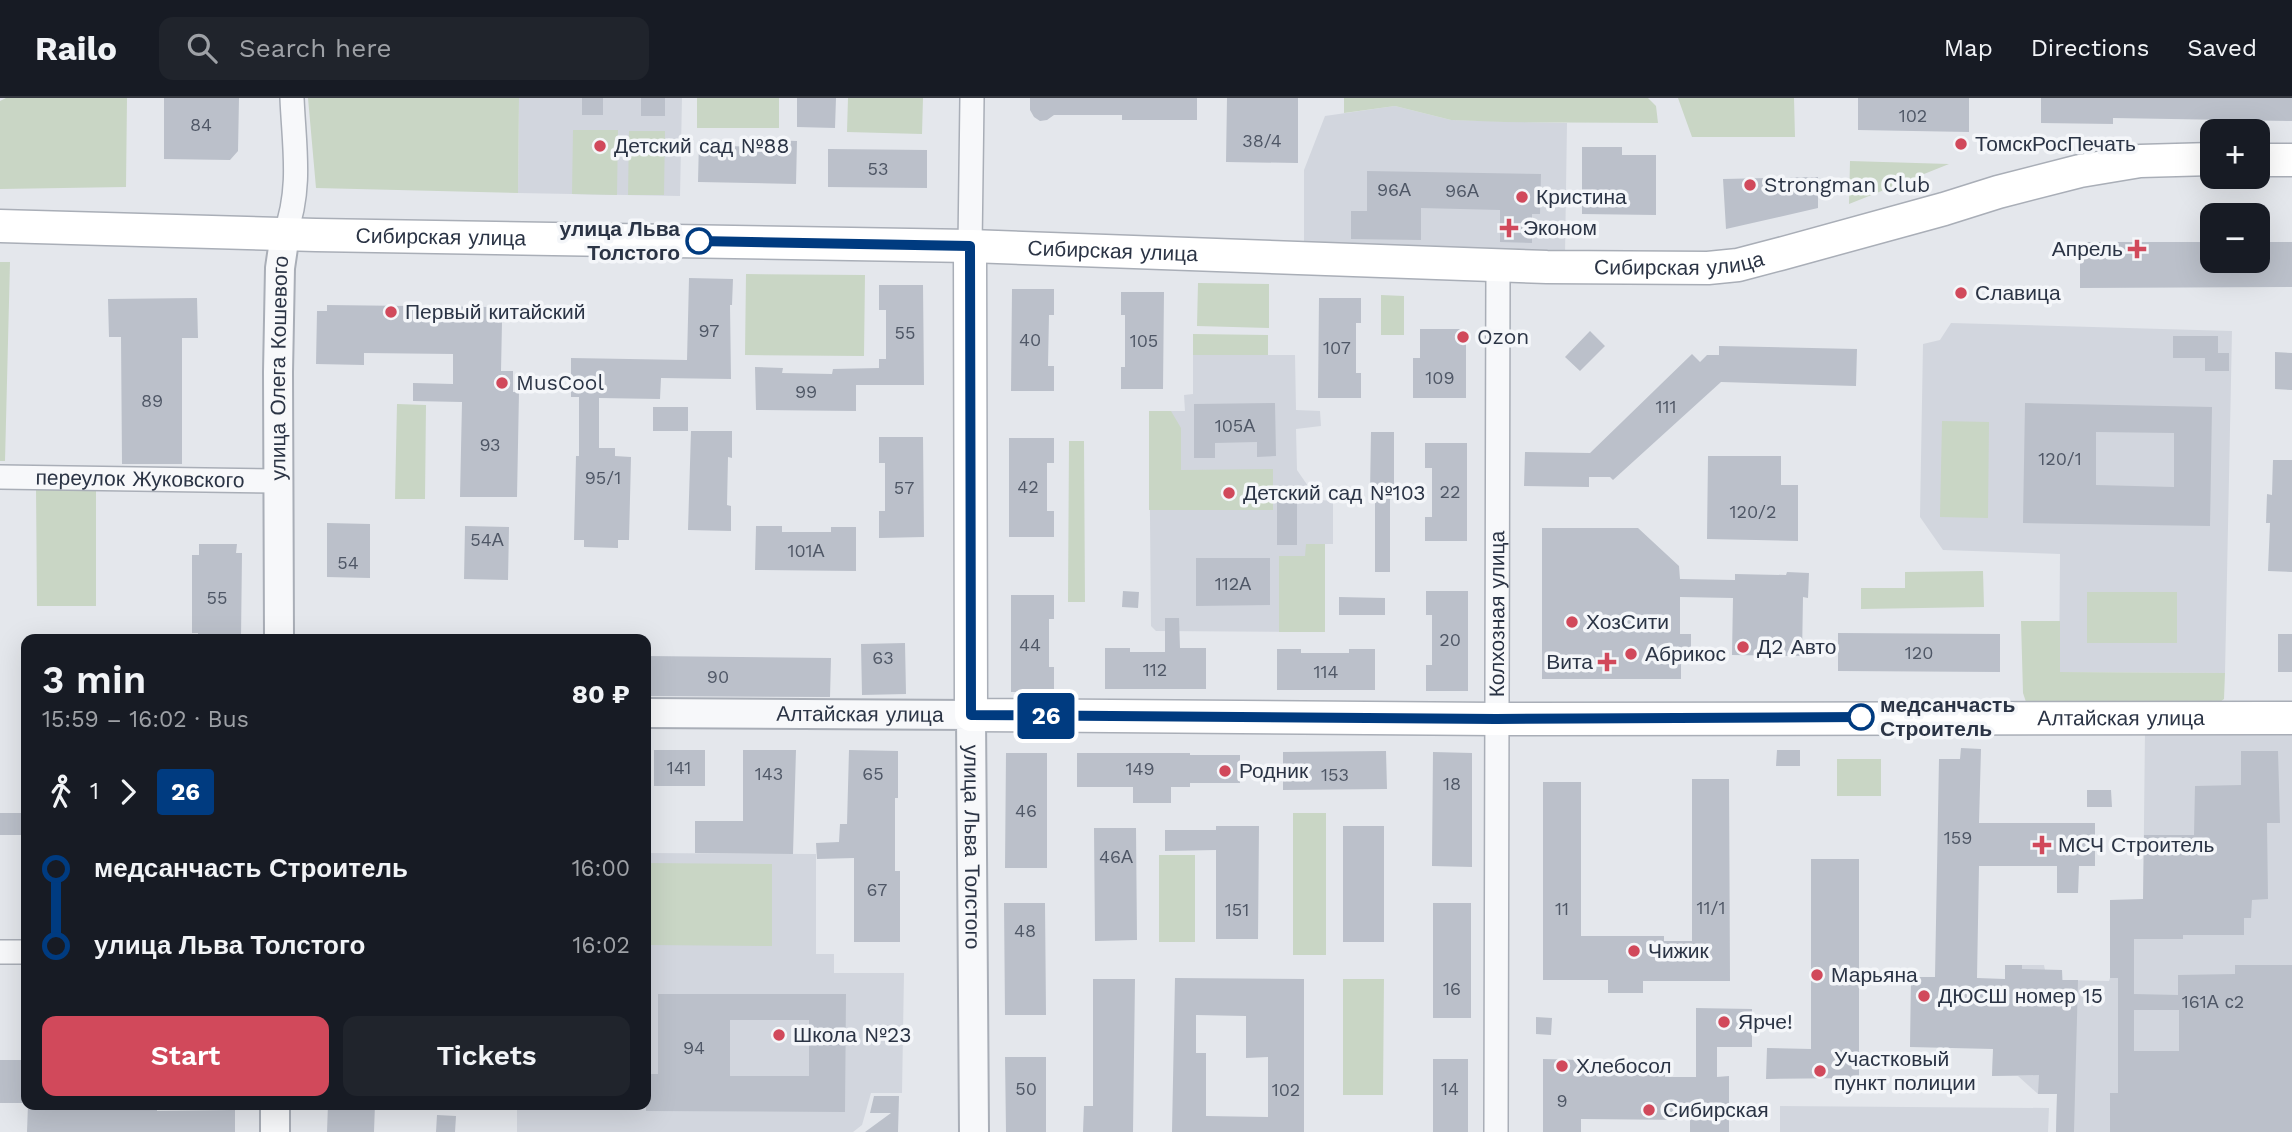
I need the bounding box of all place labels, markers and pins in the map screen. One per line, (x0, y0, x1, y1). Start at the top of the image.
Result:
place label: ТомскРосПечать (1975, 131, 2136, 156)
place label: Детский сад №88 (614, 133, 789, 158)
marker: ТомскРосПечать (1953, 136, 1969, 152)
marker: Детский сад №88 (592, 138, 608, 154)
place label: Strongman Club (1764, 172, 1930, 197)
marker: Strongman Club (1742, 177, 1758, 193)
place label: Кристина (1536, 184, 1627, 209)
marker: Кристина (1514, 189, 1530, 205)
place label: Эконом (1523, 215, 1597, 240)
place label: улица Льва Толстого (560, 216, 680, 265)
marker: Эконом (1501, 220, 1517, 236)
marker: улица Льва Толстого (686, 228, 712, 254)
place label: Апрель (2052, 236, 2123, 261)
marker: Апрель (2129, 241, 2145, 257)
place label: Славица (1975, 280, 2061, 305)
marker: Славица (1953, 285, 1969, 301)
place label: Первый китайский (405, 299, 585, 324)
marker: Первый китайский (383, 304, 399, 320)
place label: Ozon (1477, 324, 1529, 349)
marker: Ozon (1455, 329, 1471, 345)
place label: MusCool (516, 370, 604, 395)
marker: MusCool (494, 375, 510, 391)
place label: Детский сад №103 (1243, 480, 1426, 505)
marker: Детский сад №103 (1221, 485, 1237, 501)
place label: ХозСити (1586, 609, 1669, 634)
marker: ХозСити (1564, 614, 1580, 630)
place label: Д2 Авто (1757, 634, 1836, 659)
marker: Д2 Авто (1735, 639, 1751, 655)
place label: Абрикос (1645, 641, 1726, 666)
marker: Абрикос (1623, 646, 1639, 662)
place label: Вита (1546, 649, 1593, 674)
marker: Вита (1599, 654, 1615, 670)
place label: медсанчасть Строитель (1880, 692, 2015, 741)
marker: медсанчасть Строитель (1848, 704, 1874, 730)
place label: Родник (1239, 758, 1309, 783)
marker: Родник (1217, 763, 1233, 779)
place label: МСЧ Строитель (2058, 832, 2215, 857)
marker: МСЧ Строитель (2032, 835, 2052, 855)
place label: Чижик (1648, 938, 1710, 963)
marker: Чижик (1626, 943, 1642, 959)
place label: Марьяна (1831, 962, 1918, 987)
marker: Марьяна (1809, 967, 1825, 983)
place label: ДЮСШ номер 15 (1938, 983, 2103, 1008)
marker: ДЮСШ номер 15 (1916, 988, 1932, 1004)
place label: Ярче! (1738, 1009, 1793, 1034)
marker: Ярче! (1716, 1014, 1732, 1030)
place label: Школа №23 (793, 1022, 911, 1047)
marker: Школа №23 (771, 1027, 787, 1043)
place label: Участковый пункт полиции (1834, 1046, 1976, 1095)
place label: Хлебосол (1576, 1053, 1672, 1078)
marker: Хлебосол (1554, 1058, 1570, 1074)
marker: Участковый пункт полиции (1812, 1063, 1828, 1079)
place label: Сибирская (1663, 1097, 1769, 1122)
marker: Сибирская (1641, 1102, 1657, 1118)

